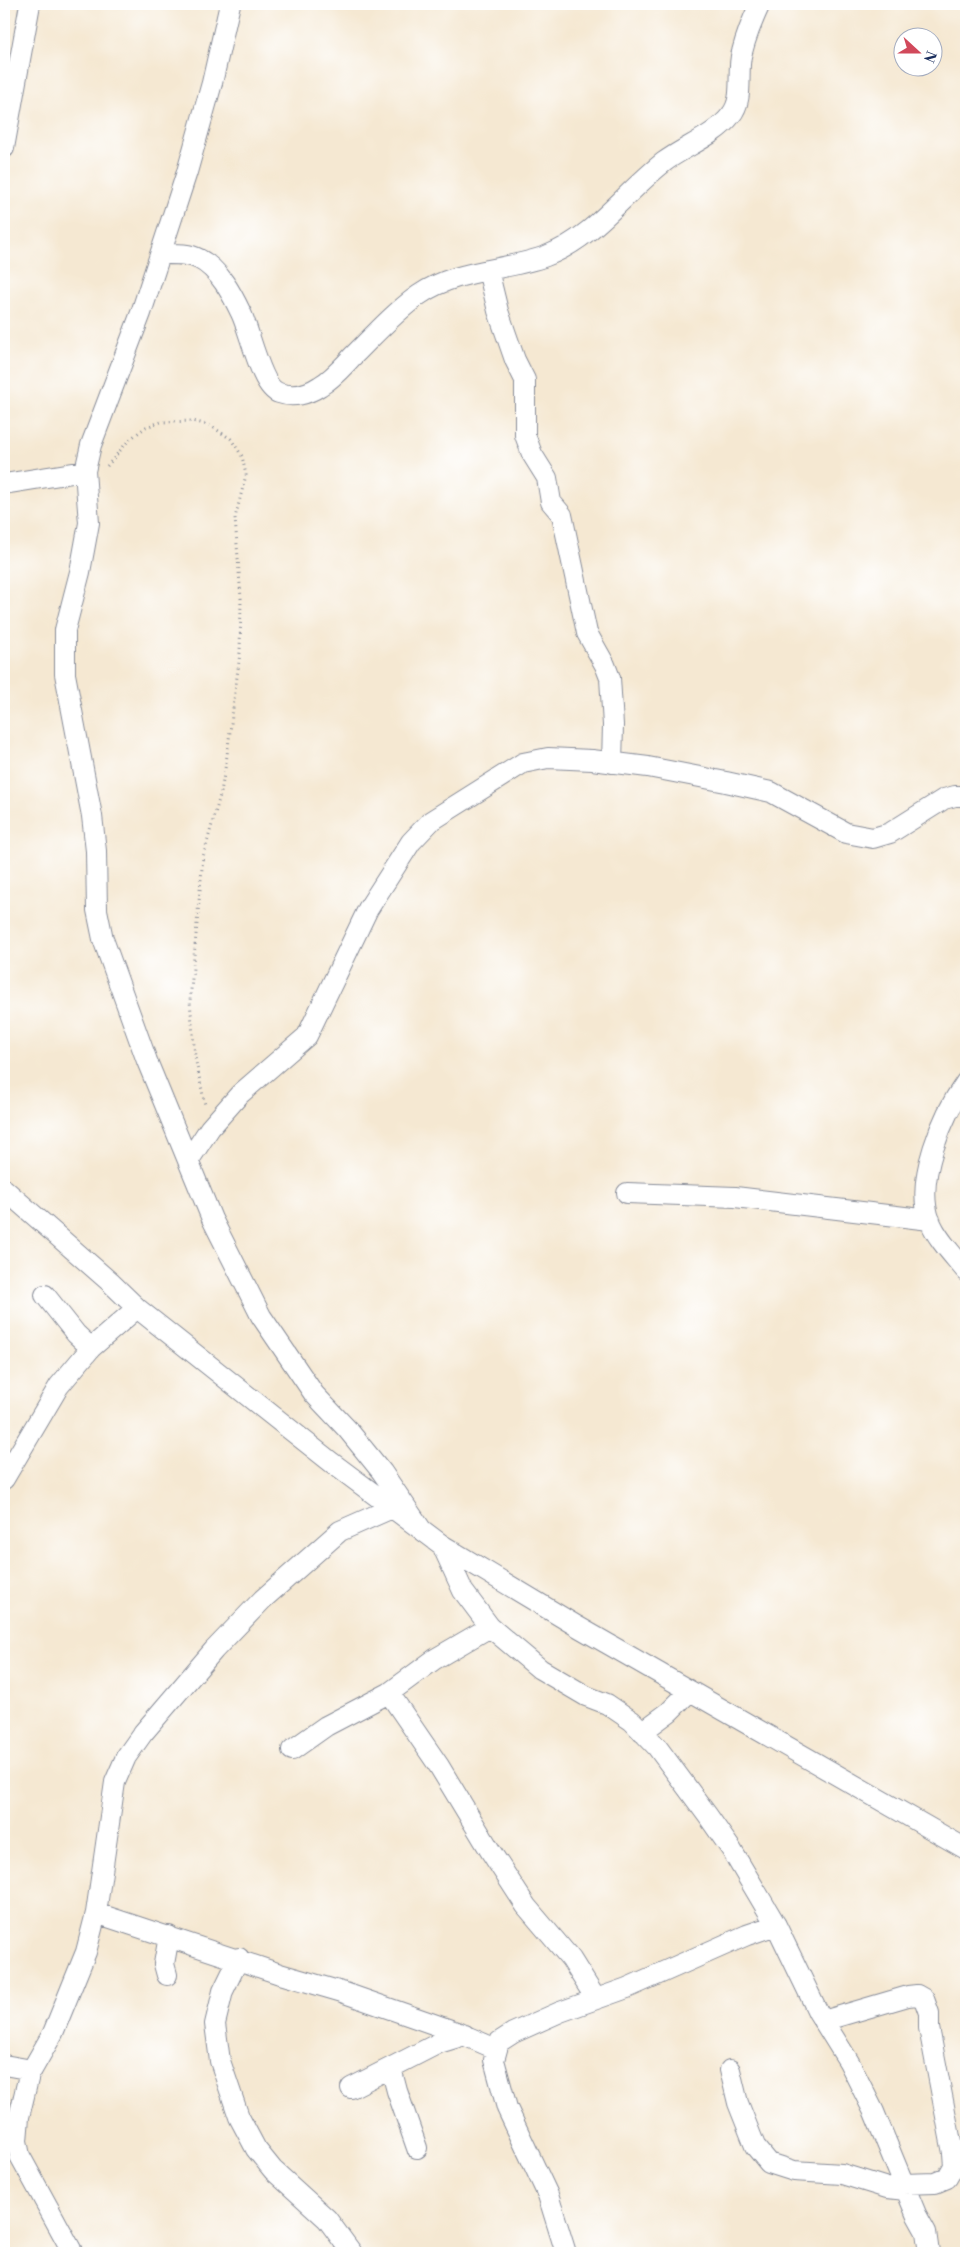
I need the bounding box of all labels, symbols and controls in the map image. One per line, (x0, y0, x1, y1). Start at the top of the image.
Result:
north arrow (892, 28, 942, 78)
text: N (919, 48, 940, 65)

